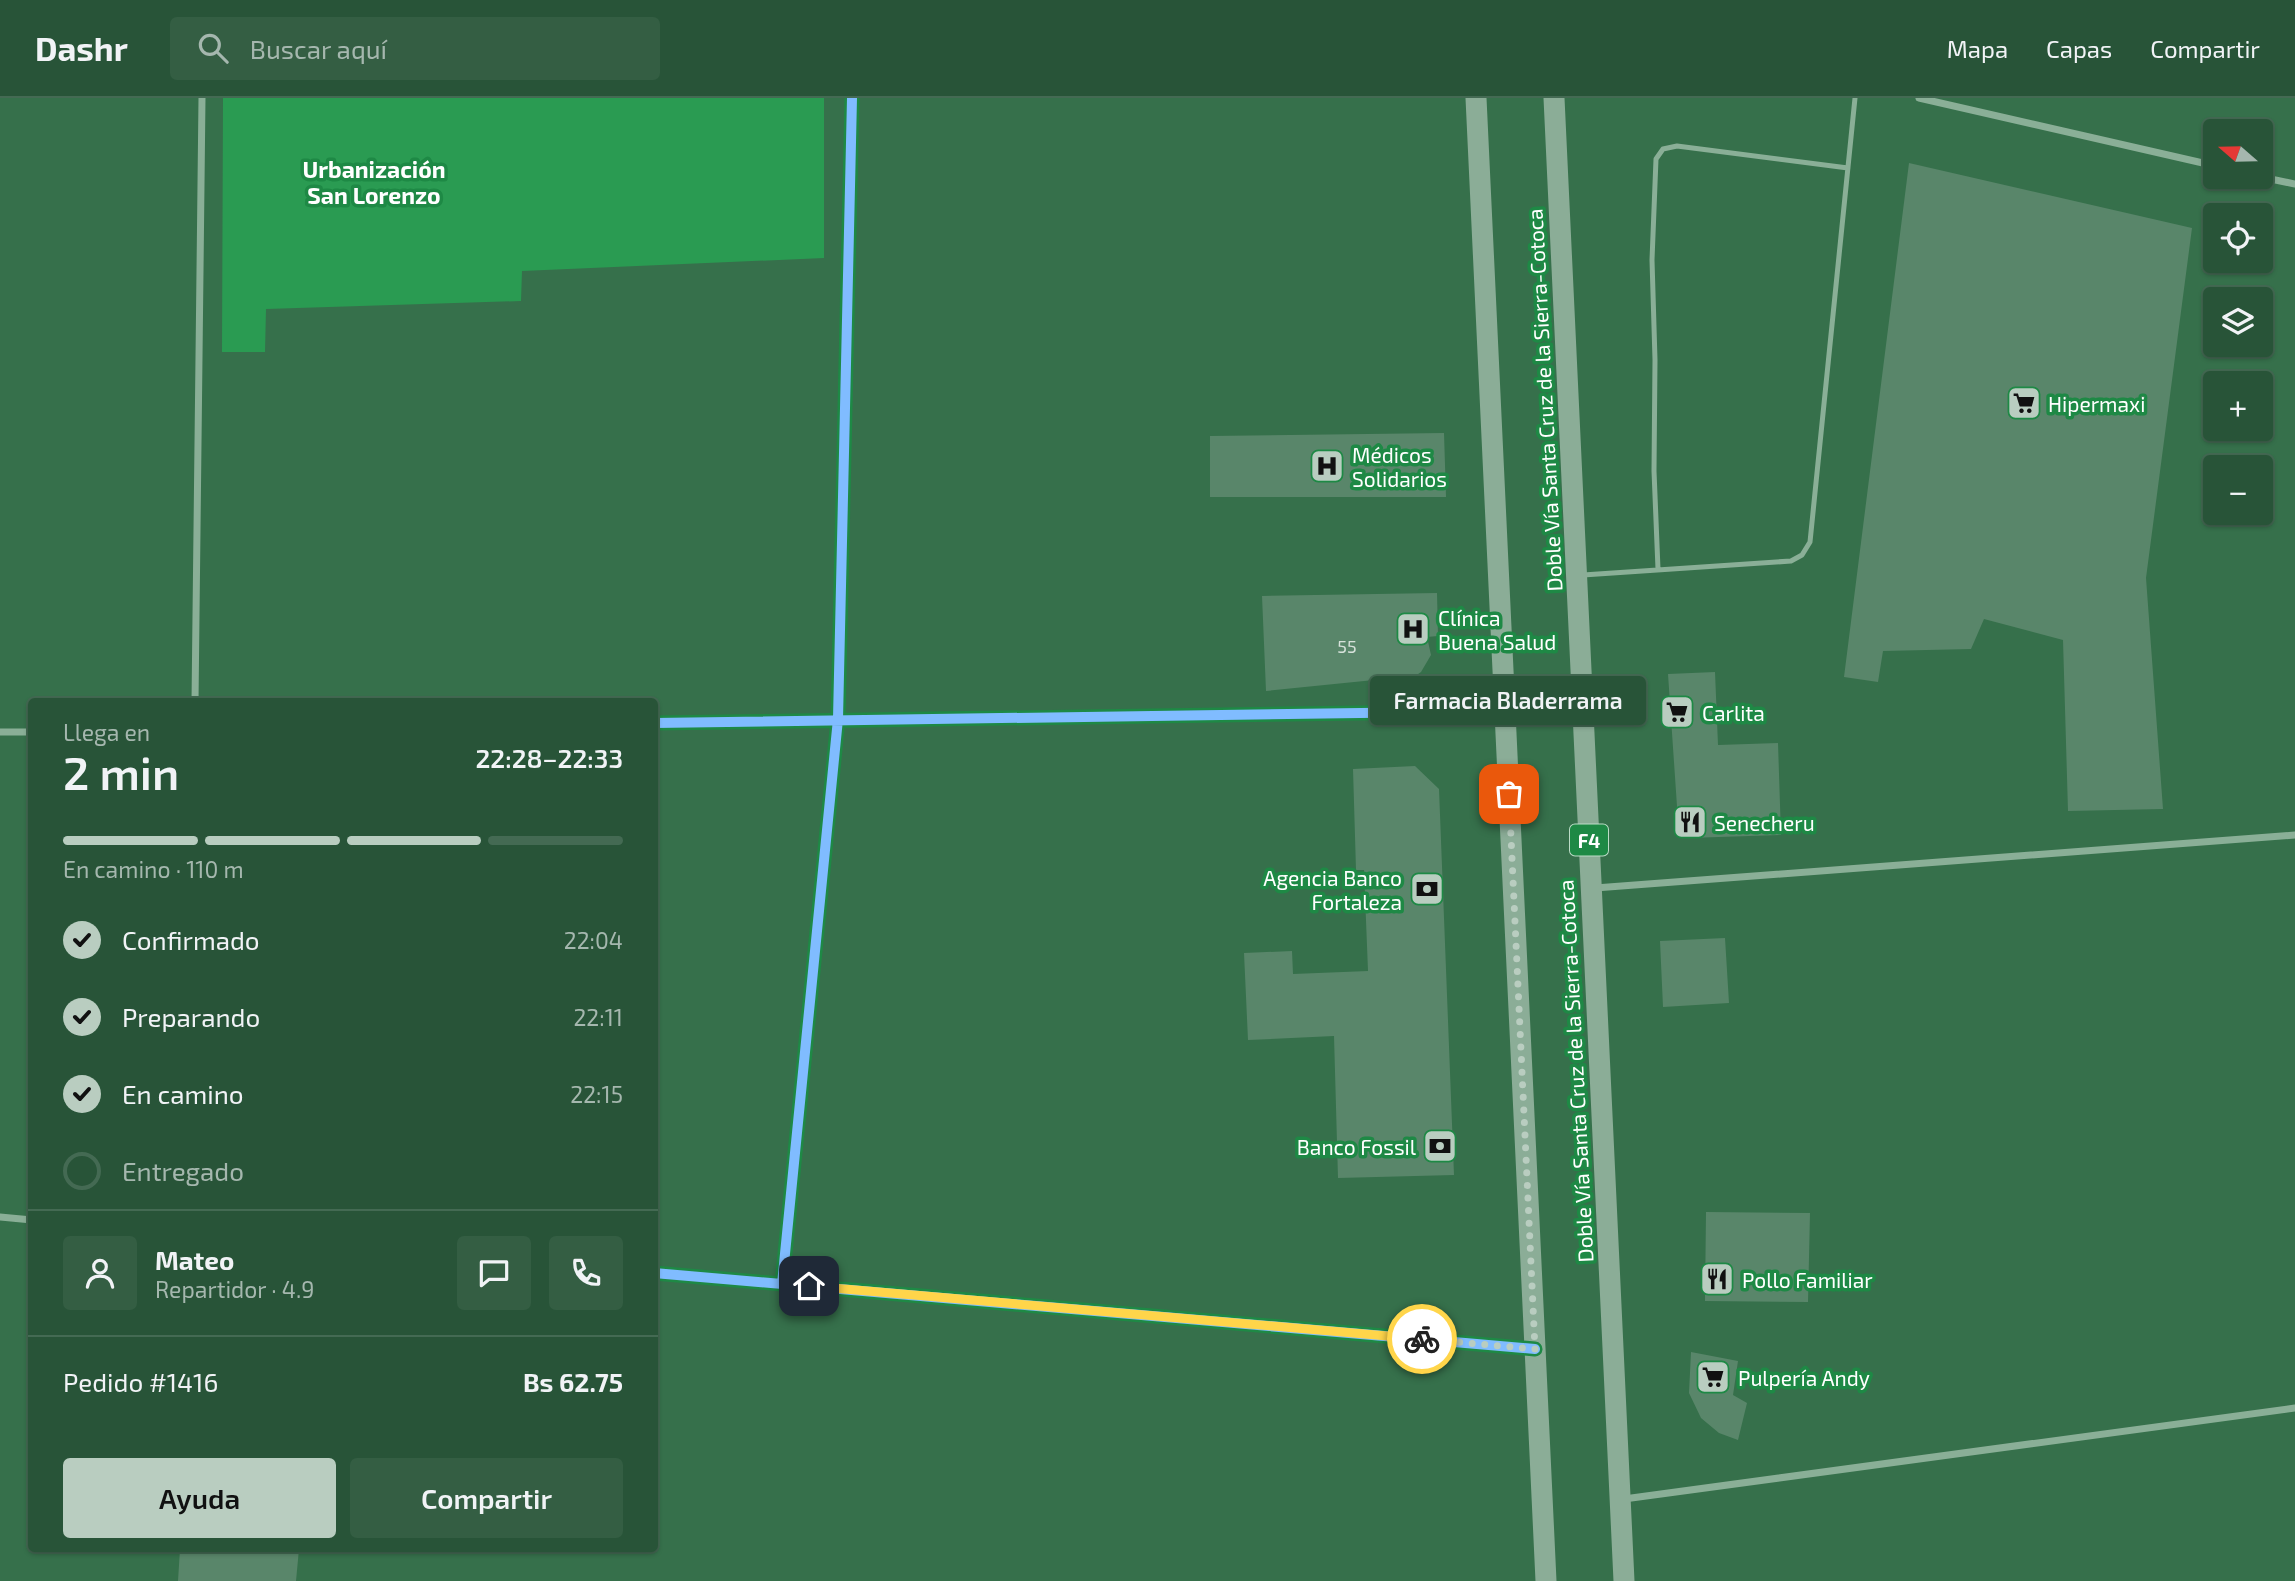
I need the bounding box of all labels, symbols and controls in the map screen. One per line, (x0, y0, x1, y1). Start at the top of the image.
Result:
search box (170, 17, 660, 80)
text: Dashr (35, 28, 128, 68)
icon: search (194, 29, 232, 67)
text: Buscar aquí (250, 33, 387, 64)
text: Mapa (1947, 34, 2008, 63)
text: Capas (2046, 34, 2112, 63)
text: Compartir (2150, 34, 2260, 63)
north arrow (2203, 119, 2273, 189)
map controls (2203, 119, 2273, 525)
district label: Urbanización San Lorenzo (302, 155, 446, 209)
button: locate (2203, 203, 2273, 273)
street label: Doble Vía Santa Cruz de la Sierra-Cotoca (1521, 208, 1567, 592)
button: layers (2203, 287, 2273, 357)
button: + (2203, 371, 2273, 441)
supermarket icon: Hipermaxi (2005, 384, 2043, 422)
place label: Hipermaxi (2048, 391, 2145, 416)
place label: Médicos Solidarios (1352, 442, 1447, 491)
hospital icon: Médicos Solidarios (1308, 447, 1346, 485)
button: − (2203, 455, 2273, 525)
place label: Clínica Buena Salud (1438, 605, 1556, 654)
hospital icon: Clínica Buena Salud (1394, 610, 1432, 648)
house number: 55 (1337, 635, 1357, 657)
callout: Farmacia Bladerrama (1371, 675, 1647, 724)
text: Farmacia Bladerrama (1393, 686, 1623, 714)
supermarket icon: Carlita (1658, 693, 1696, 731)
place label: Carlita (1702, 700, 1765, 725)
text: Llega en (63, 718, 150, 746)
text: 22:28–22:33 (475, 742, 623, 773)
text: 2 min (63, 744, 179, 799)
pin (1479, 764, 1539, 824)
icon: bag (1490, 775, 1528, 813)
restaurant icon: Senecheru (1671, 803, 1709, 841)
place label: Senecheru (1714, 810, 1815, 835)
road number: F4 (1570, 824, 1608, 856)
text: En camino · 110 m (63, 855, 244, 883)
place label: Agencia Banco Fortaleza (1263, 865, 1402, 914)
bank icon: Agencia Banco Fortaleza (1408, 870, 1446, 908)
street label: Doble Vía Santa Cruz de la Sierra-Cotoca (1552, 879, 1598, 1263)
icon: check (63, 921, 101, 959)
text: Confirmado (122, 924, 260, 955)
text: 22:04 (564, 926, 623, 954)
icon: check (63, 998, 101, 1036)
text: Preparando (122, 1001, 260, 1032)
text: 22:11 (573, 1003, 623, 1031)
icon: check (63, 1075, 101, 1113)
text: En camino (122, 1078, 244, 1109)
text: 22:15 (570, 1080, 623, 1108)
bank icon: Banco Fossil (1421, 1127, 1459, 1165)
place label: Banco Fossil (1297, 1134, 1417, 1159)
text: Entregado (122, 1155, 244, 1186)
button: person (63, 1236, 137, 1310)
button: chat (457, 1236, 531, 1310)
button: phone (549, 1236, 623, 1310)
text: Mateo (155, 1244, 234, 1275)
pin (779, 1256, 839, 1316)
restaurant icon: Pollo Familiar (1698, 1260, 1736, 1298)
icon: home (790, 1267, 828, 1305)
place label: Pollo Familiar (1742, 1267, 1873, 1292)
text: Repartidor · 4.9 (155, 1275, 314, 1303)
courier (1387, 1304, 1457, 1374)
icon: bike (1403, 1320, 1441, 1358)
supermarket icon: Pulpería Andy (1694, 1358, 1732, 1396)
place label: Pulpería Andy (1738, 1365, 1870, 1390)
text: Pedido #1416 (63, 1366, 218, 1397)
text: Bs 62.75 (523, 1366, 623, 1397)
button: Ayuda (63, 1458, 336, 1538)
button: Compartir (350, 1458, 623, 1538)

